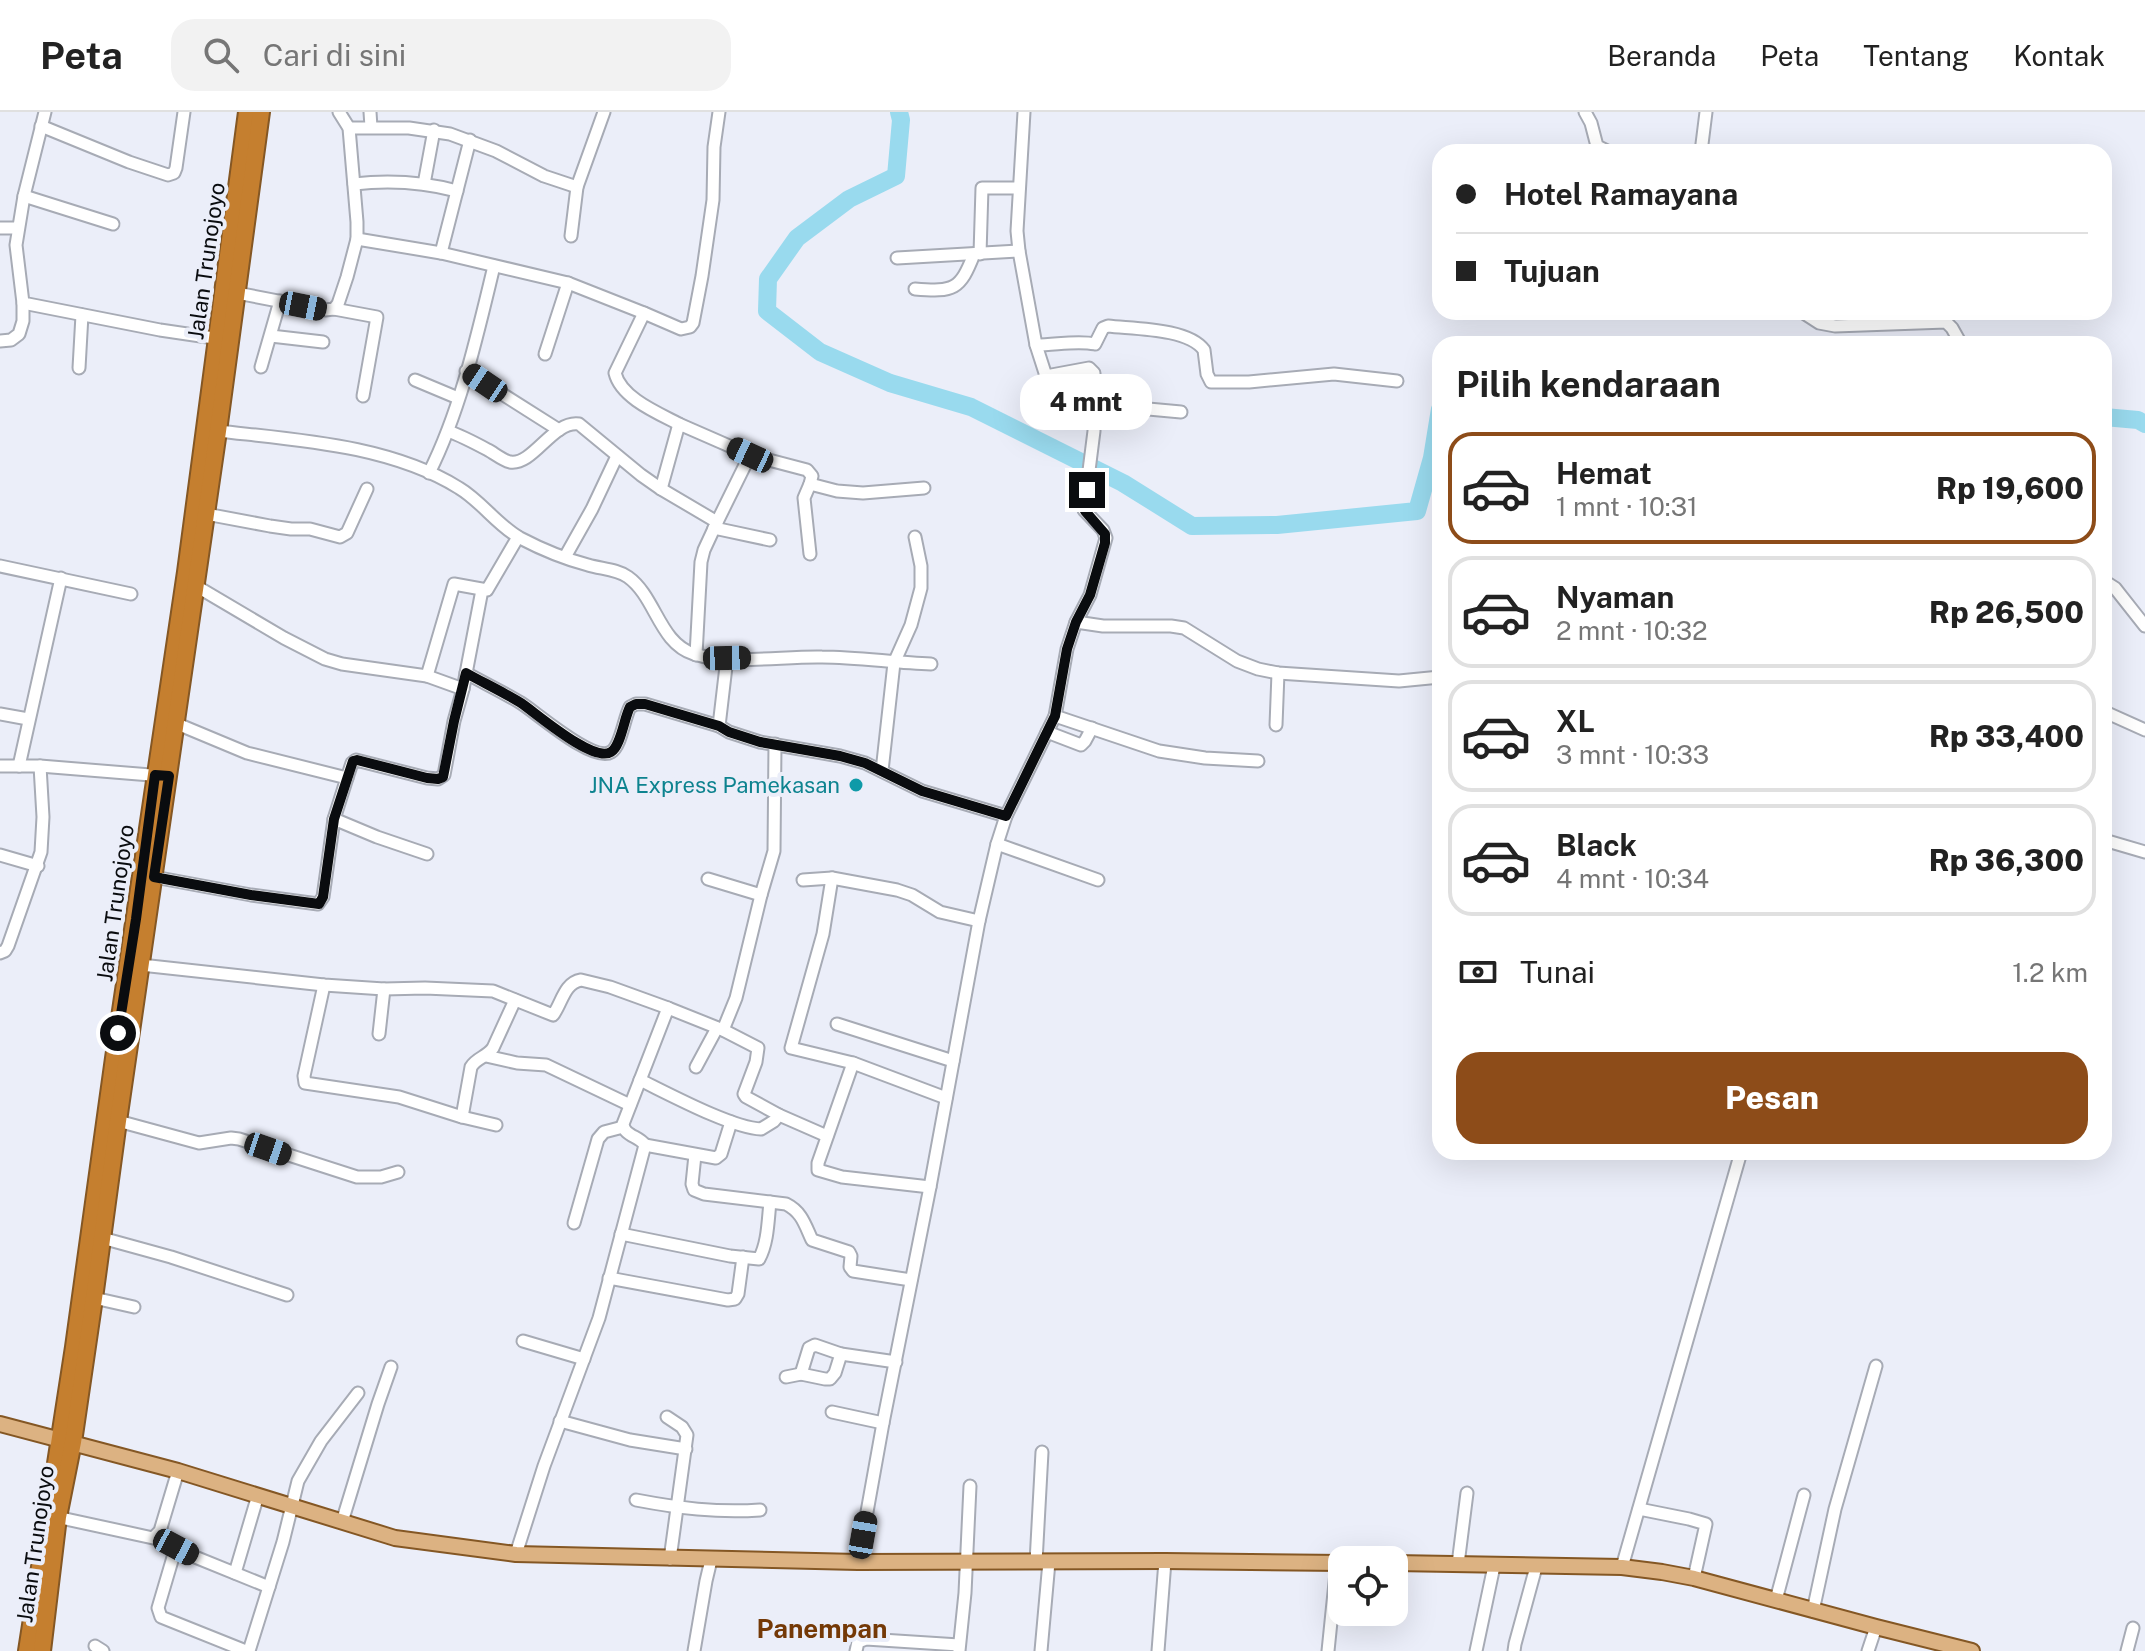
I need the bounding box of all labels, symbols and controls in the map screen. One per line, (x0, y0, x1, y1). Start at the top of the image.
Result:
search box (171, 19, 731, 91)
text: Peta (40, 33, 123, 78)
icon: search (199, 33, 243, 77)
text: Cari di sini (263, 37, 406, 73)
text: Beranda (1607, 39, 1716, 72)
text: Peta (1760, 39, 1819, 72)
text: Tentang (1863, 39, 1969, 72)
text: Kontak (2013, 39, 2105, 72)
text: Hotel Ramayana (1504, 176, 1738, 212)
street label: Jalan Trunojoyo (182, 181, 230, 341)
text: Tujuan (1504, 253, 1600, 289)
car (277, 290, 329, 322)
car (458, 360, 512, 406)
text: Pilih kendaraan (1456, 363, 1721, 405)
callout: 4 mnt (1021, 374, 1153, 430)
text: 4 mnt (1049, 386, 1123, 417)
car (723, 434, 777, 476)
icon: car (1460, 452, 1532, 524)
text: Hemat (1556, 455, 1652, 491)
text: Rp 19,600 (1936, 470, 2084, 506)
route end (1069, 472, 1105, 508)
text: 1 mnt · 10:31 (1556, 491, 1698, 522)
icon: car (1460, 576, 1532, 648)
text: Nyaman (1556, 579, 1674, 615)
text: Rp 26,500 (1929, 594, 2084, 630)
text: 2 mnt · 10:32 (1556, 615, 1708, 646)
car (703, 646, 751, 670)
icon: car (1460, 700, 1532, 772)
text: XL (1556, 703, 1595, 739)
text: Rp 33,400 (1929, 718, 2084, 754)
text: 3 mnt · 10:33 (1556, 739, 1709, 770)
place label: JNA Express Pamekasan (589, 772, 840, 798)
marker: JNA Express Pamekasan (847, 776, 865, 794)
street label: Jalan Trunojoyo (91, 823, 139, 983)
icon: car (1460, 824, 1532, 896)
text: Black (1556, 827, 1637, 863)
text: Rp 36,300 (1929, 842, 2084, 878)
text: 4 mnt · 10:34 (1556, 863, 1709, 894)
icon: cash (1456, 950, 1500, 994)
text: Tunai (1520, 954, 1595, 990)
text: 1.2 km (2012, 957, 2088, 988)
route start (100, 1015, 136, 1051)
button: Pesan (1456, 1052, 2088, 1144)
car (241, 1130, 295, 1168)
street label: Jalan Trunojoyo (11, 1464, 59, 1624)
car (847, 1509, 879, 1561)
car (149, 1525, 203, 1569)
map controls (1328, 1546, 1408, 1626)
button: locate (1328, 1546, 1408, 1626)
district label: Panempan (757, 1613, 887, 1644)

